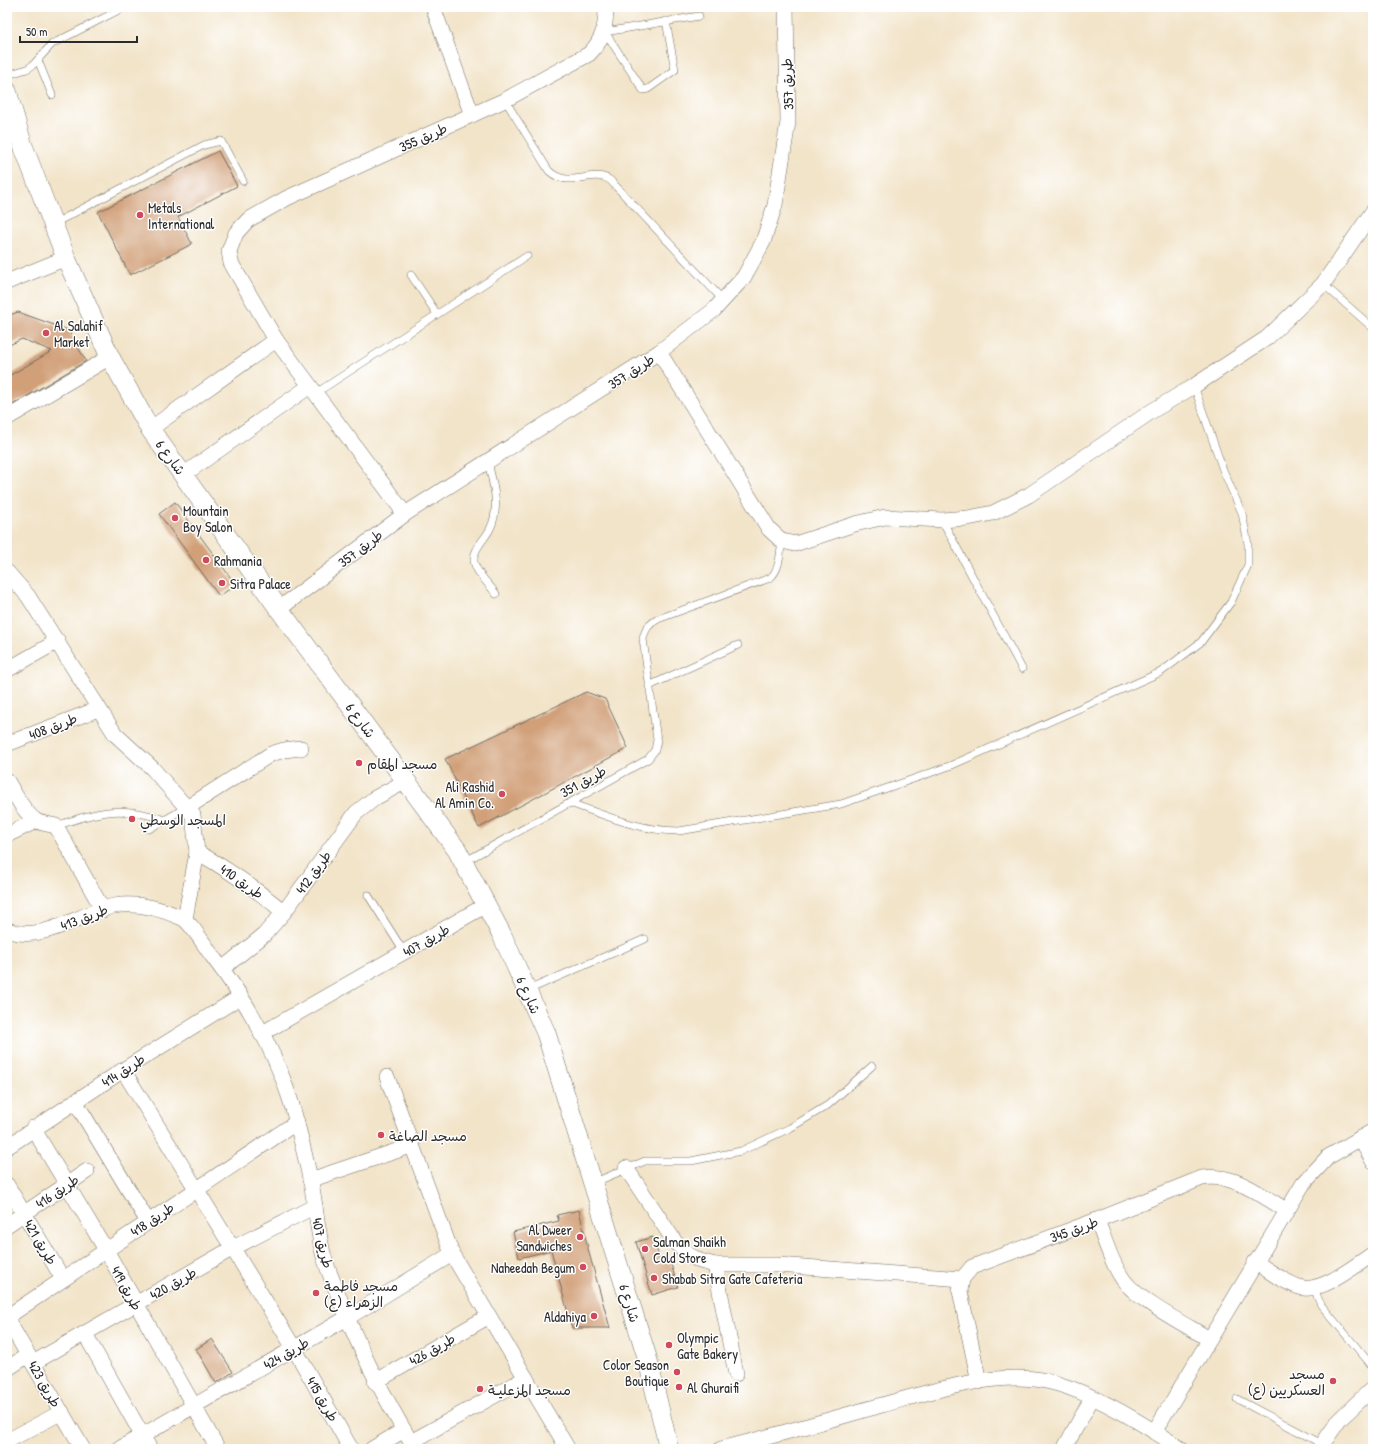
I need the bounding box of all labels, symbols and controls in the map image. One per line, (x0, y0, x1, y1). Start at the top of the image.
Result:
scale bar (20, 18, 137, 44)
text: 50 m (26, 23, 47, 40)
street label: طريق 357 (777, 58, 797, 110)
street label: طريق 355 (396, 118, 450, 156)
place label: Metals International (148, 198, 215, 233)
marker: Metals International (135, 210, 145, 220)
place label: Al Salahif Market (54, 316, 103, 351)
marker: Al Salahif Market (41, 328, 51, 338)
street label: طريق 357 (604, 349, 658, 393)
street label: شارع 6 (151, 436, 190, 479)
place label: Mountain Boy Salon (183, 501, 233, 537)
marker: Mountain Boy Salon (170, 513, 180, 523)
street label: طريق 357 (334, 525, 386, 571)
place label: Rahmania (214, 551, 262, 570)
marker: Rahmania (201, 555, 211, 565)
place label: Sitra Palace (230, 574, 291, 593)
marker: Sitra Palace (217, 578, 227, 588)
street label: شارع 6 (341, 699, 380, 742)
street label: طريق 408 (26, 708, 80, 744)
place label: مسجد المقام (367, 754, 437, 775)
marker: مسجد المقام (354, 758, 364, 768)
street label: طريق 351 (557, 761, 609, 801)
place label: Ali Rashid Al Amin Co. (435, 777, 495, 812)
marker: Ali Rashid Al Amin Co. (497, 789, 507, 799)
place label: المسجد الوسطي (140, 810, 226, 833)
marker: المسجد الوسطي (127, 814, 137, 824)
street label: طريق 412 (291, 846, 335, 898)
street label: طريق 410 (216, 859, 268, 903)
street label: طريق 413 (58, 899, 110, 935)
street label: طريق 407 (399, 919, 453, 961)
street label: شارع 6 (511, 973, 546, 1017)
street label: طريق 414 (98, 1049, 148, 1091)
place label: مسجد الصاغة (389, 1126, 467, 1145)
marker: مسجد الصاغة (376, 1130, 386, 1140)
street label: طريق 416 (32, 1170, 82, 1212)
street label: طريق 418 (126, 1197, 178, 1241)
street label: طريق 345 (1047, 1212, 1101, 1246)
street label: طريق 421 (20, 1216, 62, 1268)
street label: طريق 407 (308, 1216, 338, 1270)
place label: Al Dweer Sandwiches (516, 1220, 573, 1255)
marker: Al Dweer Sandwiches (575, 1232, 585, 1242)
place label: Salman Shaikh Cold Store (653, 1232, 726, 1267)
marker: Salman Shaikh Cold Store (640, 1244, 650, 1254)
place label: Naheedah Begum (491, 1258, 575, 1278)
street label: طريق 419 (107, 1262, 147, 1314)
street label: طريق 420 (146, 1262, 200, 1304)
marker: Naheedah Begum (578, 1262, 588, 1272)
place label: Shabab Sitra Gate Cafeteria (662, 1269, 803, 1288)
marker: Shabab Sitra Gate Cafeteria (649, 1273, 659, 1283)
place label: مسجد فاطمة الزهراء (ع) (324, 1276, 398, 1312)
street label: شارع 6 (614, 1282, 645, 1325)
marker: مسجد فاطمة الزهراء (ع) (311, 1288, 321, 1298)
place label: Aldahiya (544, 1307, 587, 1327)
marker: Aldahiya (589, 1311, 599, 1321)
street label: طريق 426 (406, 1328, 458, 1370)
place label: Olympic Gate Bakery (677, 1328, 738, 1364)
street label: طريق 424 (260, 1332, 312, 1374)
marker: Olympic Gate Bakery (664, 1340, 674, 1350)
place label: Color Season Boutique (603, 1355, 669, 1391)
street label: طريق 423 (24, 1357, 66, 1411)
place label: مسجد العسكريين (ع) (1248, 1364, 1325, 1400)
marker: Color Season Boutique (672, 1367, 682, 1377)
street label: طريق 415 (303, 1373, 343, 1425)
marker: مسجد العسكريين (ع) (1328, 1376, 1338, 1386)
place label: Al Ghuraifi (687, 1378, 739, 1397)
place label: مسجد المزعليـة (488, 1380, 571, 1399)
marker: Al Ghuraifi (674, 1382, 684, 1392)
marker: مسجد المزعليـة (475, 1384, 485, 1394)

